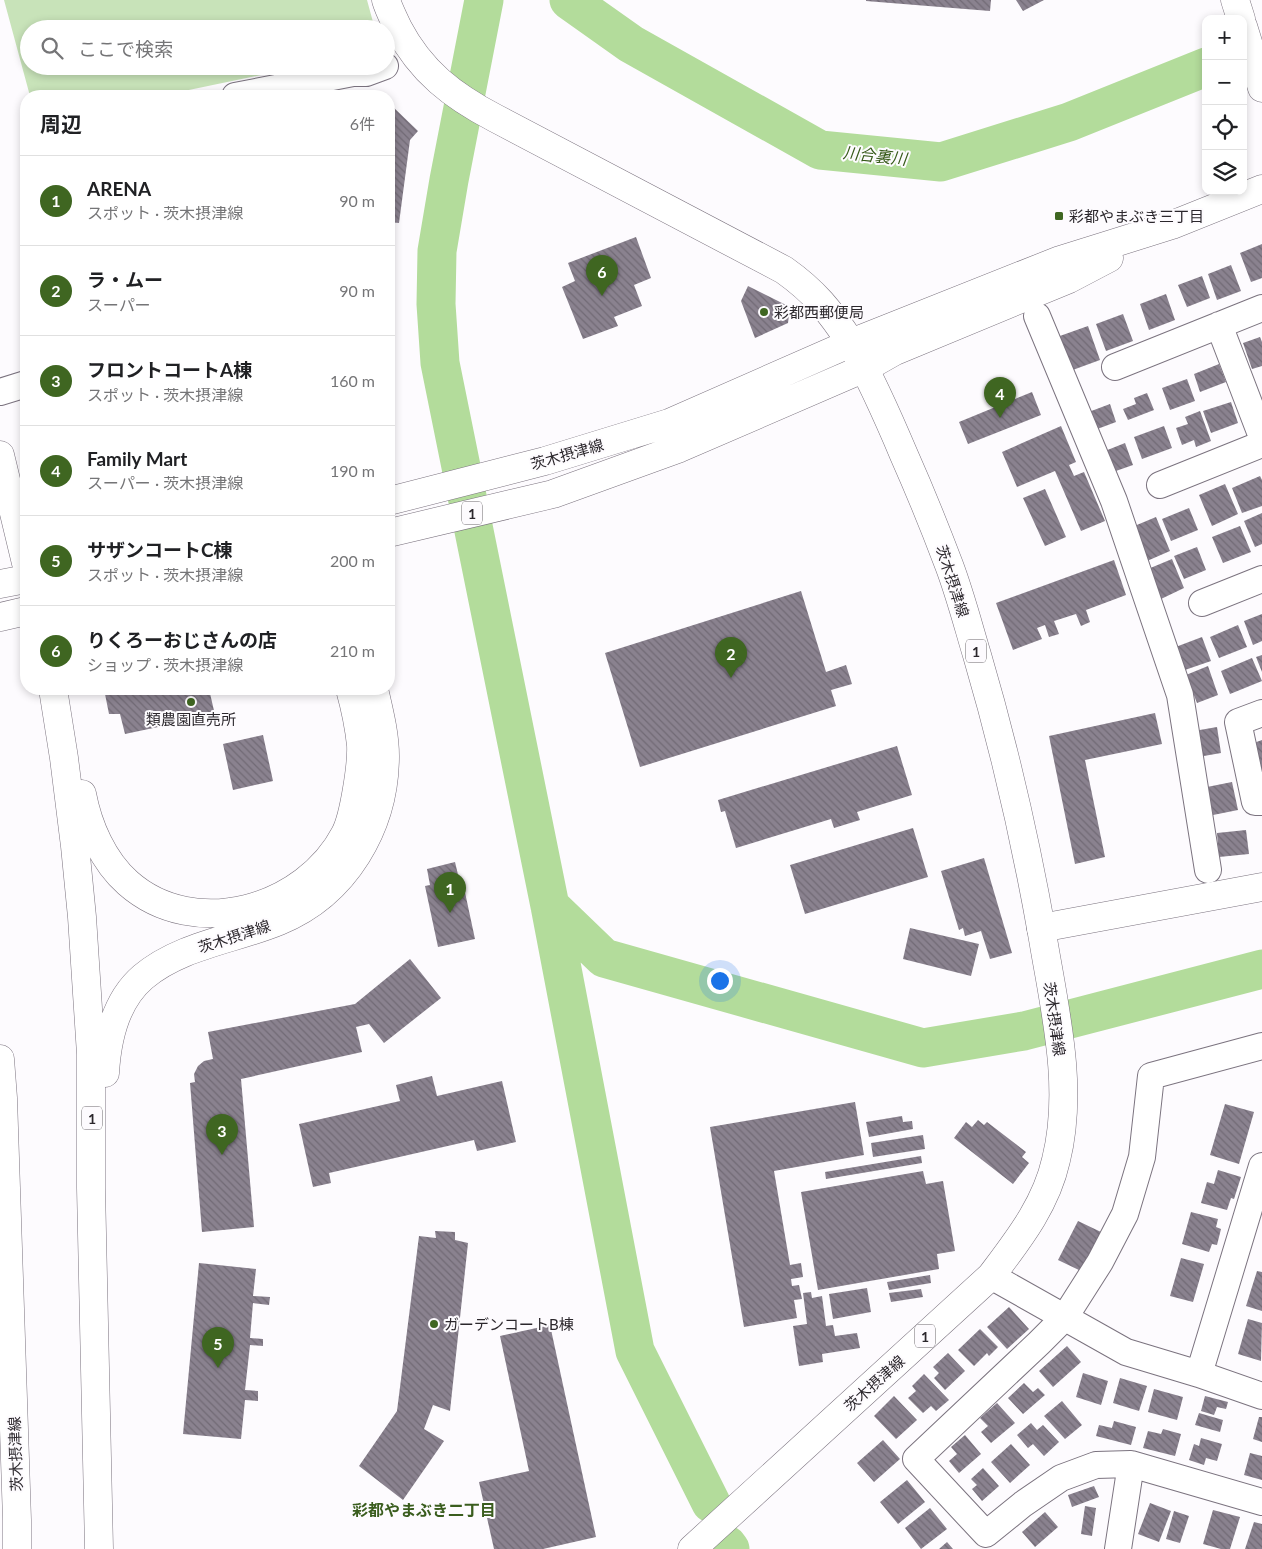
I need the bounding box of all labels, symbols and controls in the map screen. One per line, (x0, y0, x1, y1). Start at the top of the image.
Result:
map controls (1202, 15, 1247, 195)
button: + (1202, 15, 1247, 60)
search box (20, 20, 395, 75)
icon: search (38, 34, 66, 62)
text: ここで検索 (78, 37, 173, 60)
button: − (1202, 60, 1247, 105)
button: locate (1202, 105, 1247, 150)
text: 周辺 (40, 111, 82, 136)
text: 6件 (350, 114, 375, 133)
water label: 川合裏川 (842, 142, 910, 168)
button: layers (1202, 150, 1247, 195)
text: ARENA (87, 177, 151, 200)
text: 1 (51, 191, 61, 210)
text: 90 m (339, 191, 375, 210)
text: スポット · 茨木摂津線 (87, 203, 243, 222)
place label: 彩都やまぶき三丁目 (1069, 207, 1204, 225)
marker: 彩都やまぶき三丁目 (1053, 210, 1065, 222)
pin: 6 (586, 255, 618, 296)
text: ラ・ムー (87, 268, 163, 291)
text: 2 (51, 281, 61, 300)
text: 90 m (339, 281, 375, 300)
text: スーパー (87, 295, 151, 314)
place label: 彩都西郵便局 (774, 303, 864, 321)
marker: 彩都西郵便局 (758, 306, 770, 318)
text: フロントコートA棟 (87, 358, 252, 381)
text: 3 (51, 371, 61, 390)
text: 160 m (330, 371, 375, 390)
pin: 4 (984, 377, 1016, 418)
text: スポット · 茨木摂津線 (87, 385, 243, 404)
street label: 茨木摂津線 (528, 435, 606, 473)
text: Family Mart (87, 447, 187, 470)
text: 4 (51, 461, 61, 480)
text: 190 m (330, 461, 375, 480)
text: スーパー · 茨木摂津線 (87, 473, 243, 492)
road number: 1 (462, 502, 482, 524)
text: サザンコートC棟 (87, 538, 233, 561)
street label: 茨木摂津線 (933, 543, 973, 619)
text: 5 (51, 551, 61, 570)
text: 200 m (330, 551, 375, 570)
text: スポット · 茨木摂津線 (87, 565, 243, 584)
text: りくろーおじさんの店 (87, 628, 277, 651)
pin: 2 (715, 637, 747, 678)
road number: 1 (966, 640, 986, 662)
text: 6 (51, 641, 61, 660)
text: 210 m (330, 641, 375, 660)
text: ショップ · 茨木摂津線 (87, 655, 243, 674)
marker: 類農園直売所 (185, 696, 197, 708)
place label: 類農園直売所 (146, 710, 236, 728)
pin: 1 (434, 872, 466, 913)
street label: 茨木摂津線 (196, 916, 272, 956)
your location (707, 968, 733, 994)
street label: 茨木摂津線 (1041, 981, 1069, 1057)
road number: 1 (82, 1106, 102, 1130)
pin: 3 (206, 1114, 238, 1155)
place label: ガーデンコートB棟 (444, 1315, 574, 1333)
marker: ガーデンコートB棟 (428, 1318, 440, 1330)
road number: 1 (915, 1324, 935, 1348)
pin: 5 (202, 1327, 234, 1368)
street label: 茨木摂津線 (840, 1351, 908, 1415)
street label: 茨木摂津線 (5, 1416, 25, 1492)
district label: 彩都やまぶき二丁目 (352, 1500, 496, 1519)

